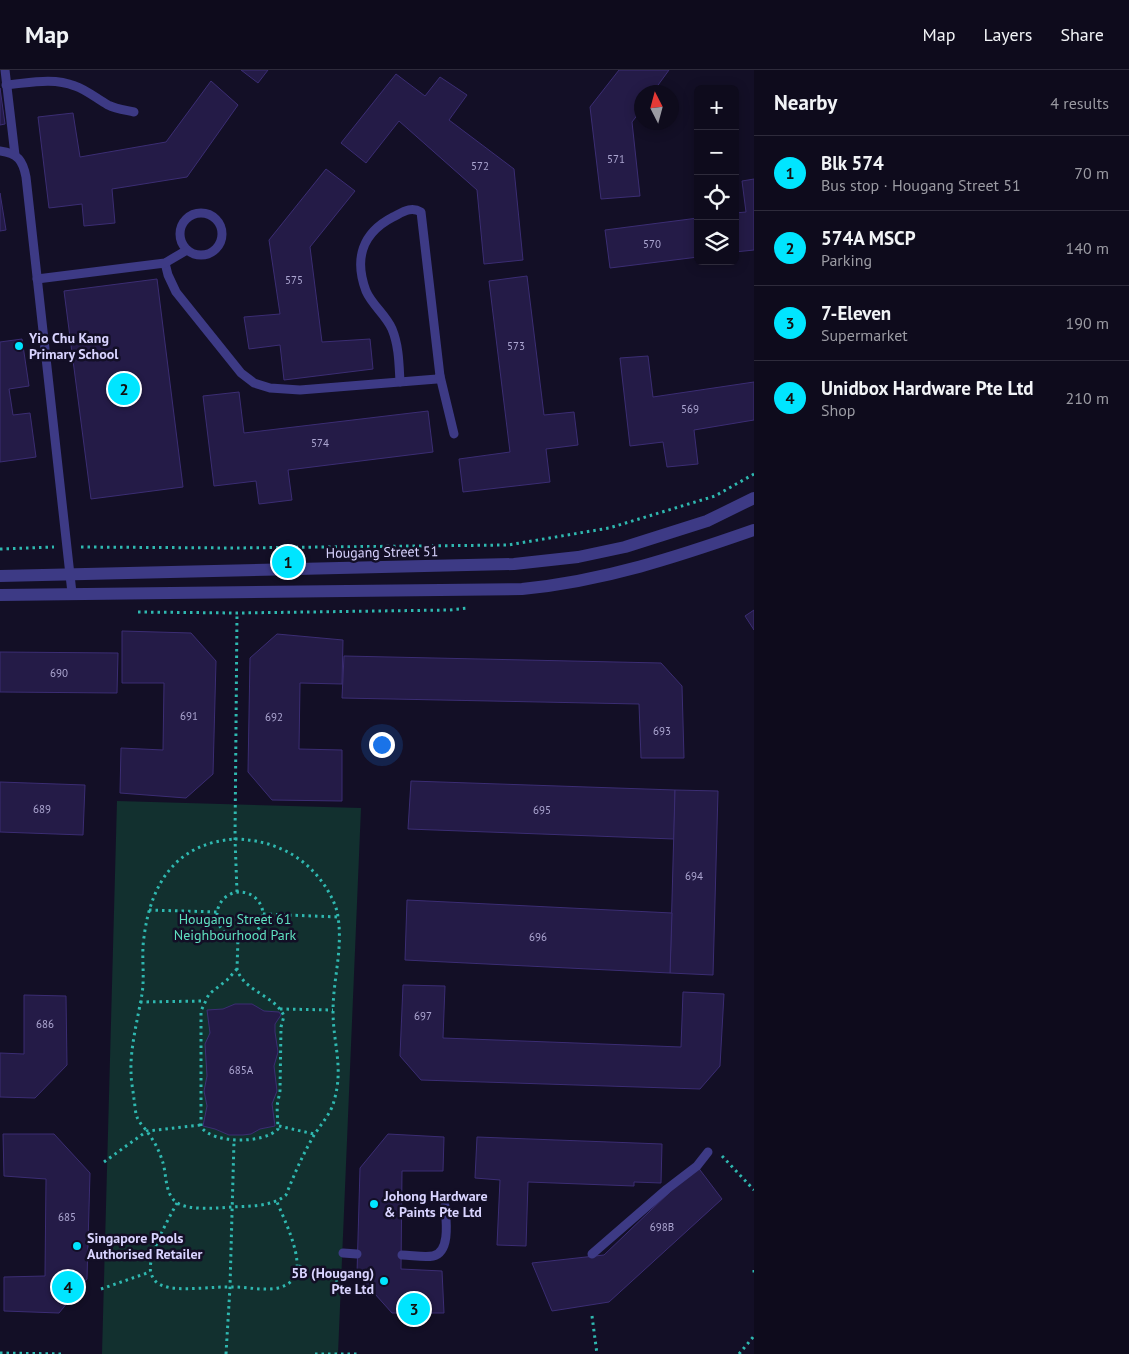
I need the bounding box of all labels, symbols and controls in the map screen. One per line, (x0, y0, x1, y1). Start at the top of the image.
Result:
text: Map (25, 19, 69, 50)
text: Map (923, 23, 955, 46)
text: Layers (983, 23, 1032, 46)
text: Share (1060, 23, 1104, 46)
north arrow (634, 85, 679, 130)
map controls (694, 85, 739, 265)
button: + (694, 85, 739, 130)
text: Nearby (774, 89, 837, 116)
text: 4 results (1050, 93, 1109, 113)
button: − (694, 130, 739, 175)
text: Blk 574 (821, 151, 884, 175)
house number: 571 (607, 152, 625, 166)
house number: 572 (471, 159, 489, 173)
text: 1 (785, 163, 795, 183)
text: 70 m (1074, 163, 1109, 183)
button: locate (694, 175, 739, 220)
text: Bus stop · Hougang Street 51 (821, 175, 1021, 195)
button: layers (694, 220, 739, 265)
text: 574A MSCP (821, 226, 916, 250)
house number: 570 (643, 237, 661, 251)
text: 2 (785, 238, 795, 258)
text: 140 m (1066, 238, 1109, 258)
text: Parking (821, 250, 872, 270)
house number: 575 (285, 273, 303, 287)
text: 7-Eleven (821, 301, 891, 325)
text: 3 (785, 313, 795, 333)
text: 190 m (1066, 313, 1109, 333)
text: Supermarket (821, 325, 908, 345)
place label: Yio Chu Kang Primary School (28, 329, 119, 363)
house number: 573 (507, 339, 525, 353)
marker: Yio Chu Kang Primary School (13, 340, 25, 352)
pin: 2 (108, 370, 140, 408)
text: Unidbox Hardware Pte Ltd (821, 376, 1034, 400)
text: 4 (785, 388, 795, 408)
text: 210 m (1066, 388, 1109, 408)
text: Shop (821, 400, 855, 420)
house number: 569 (681, 402, 699, 416)
house number: 574 (311, 436, 329, 450)
street label: Hougang Street 51 (326, 542, 438, 562)
pin: 1 (272, 543, 304, 581)
house number: 690 (50, 666, 68, 680)
house number: 691 (180, 709, 198, 723)
house number: 692 (265, 710, 283, 724)
house number: 693 (653, 724, 671, 738)
your location (369, 732, 395, 758)
house number: 689 (33, 802, 51, 816)
house number: 695 (533, 803, 551, 817)
house number: 694 (685, 869, 703, 883)
park label: Hougang Street 61 Neighbourhood Park (174, 910, 297, 944)
house number: 696 (529, 930, 547, 944)
house number: 697 (414, 1009, 432, 1023)
house number: 686 (36, 1017, 54, 1031)
house number: 685A (229, 1063, 254, 1077)
place label: Johong Hardware & Paints Pte Ltd (383, 1187, 488, 1221)
marker: Johong Hardware & Paints Pte Ltd (368, 1198, 380, 1210)
house number: 685 (58, 1210, 76, 1224)
house number: 698B (650, 1220, 674, 1234)
place label: Singapore Pools Authorised Retailer (87, 1229, 203, 1263)
marker: Singapore Pools Authorised Retailer (71, 1240, 83, 1252)
place label: 5B (Hougang) Pte Ltd (291, 1264, 374, 1298)
pin: 4 (52, 1268, 84, 1306)
marker: 5B (Hougang) Pte Ltd (378, 1275, 390, 1287)
pin: 3 (398, 1290, 430, 1328)

